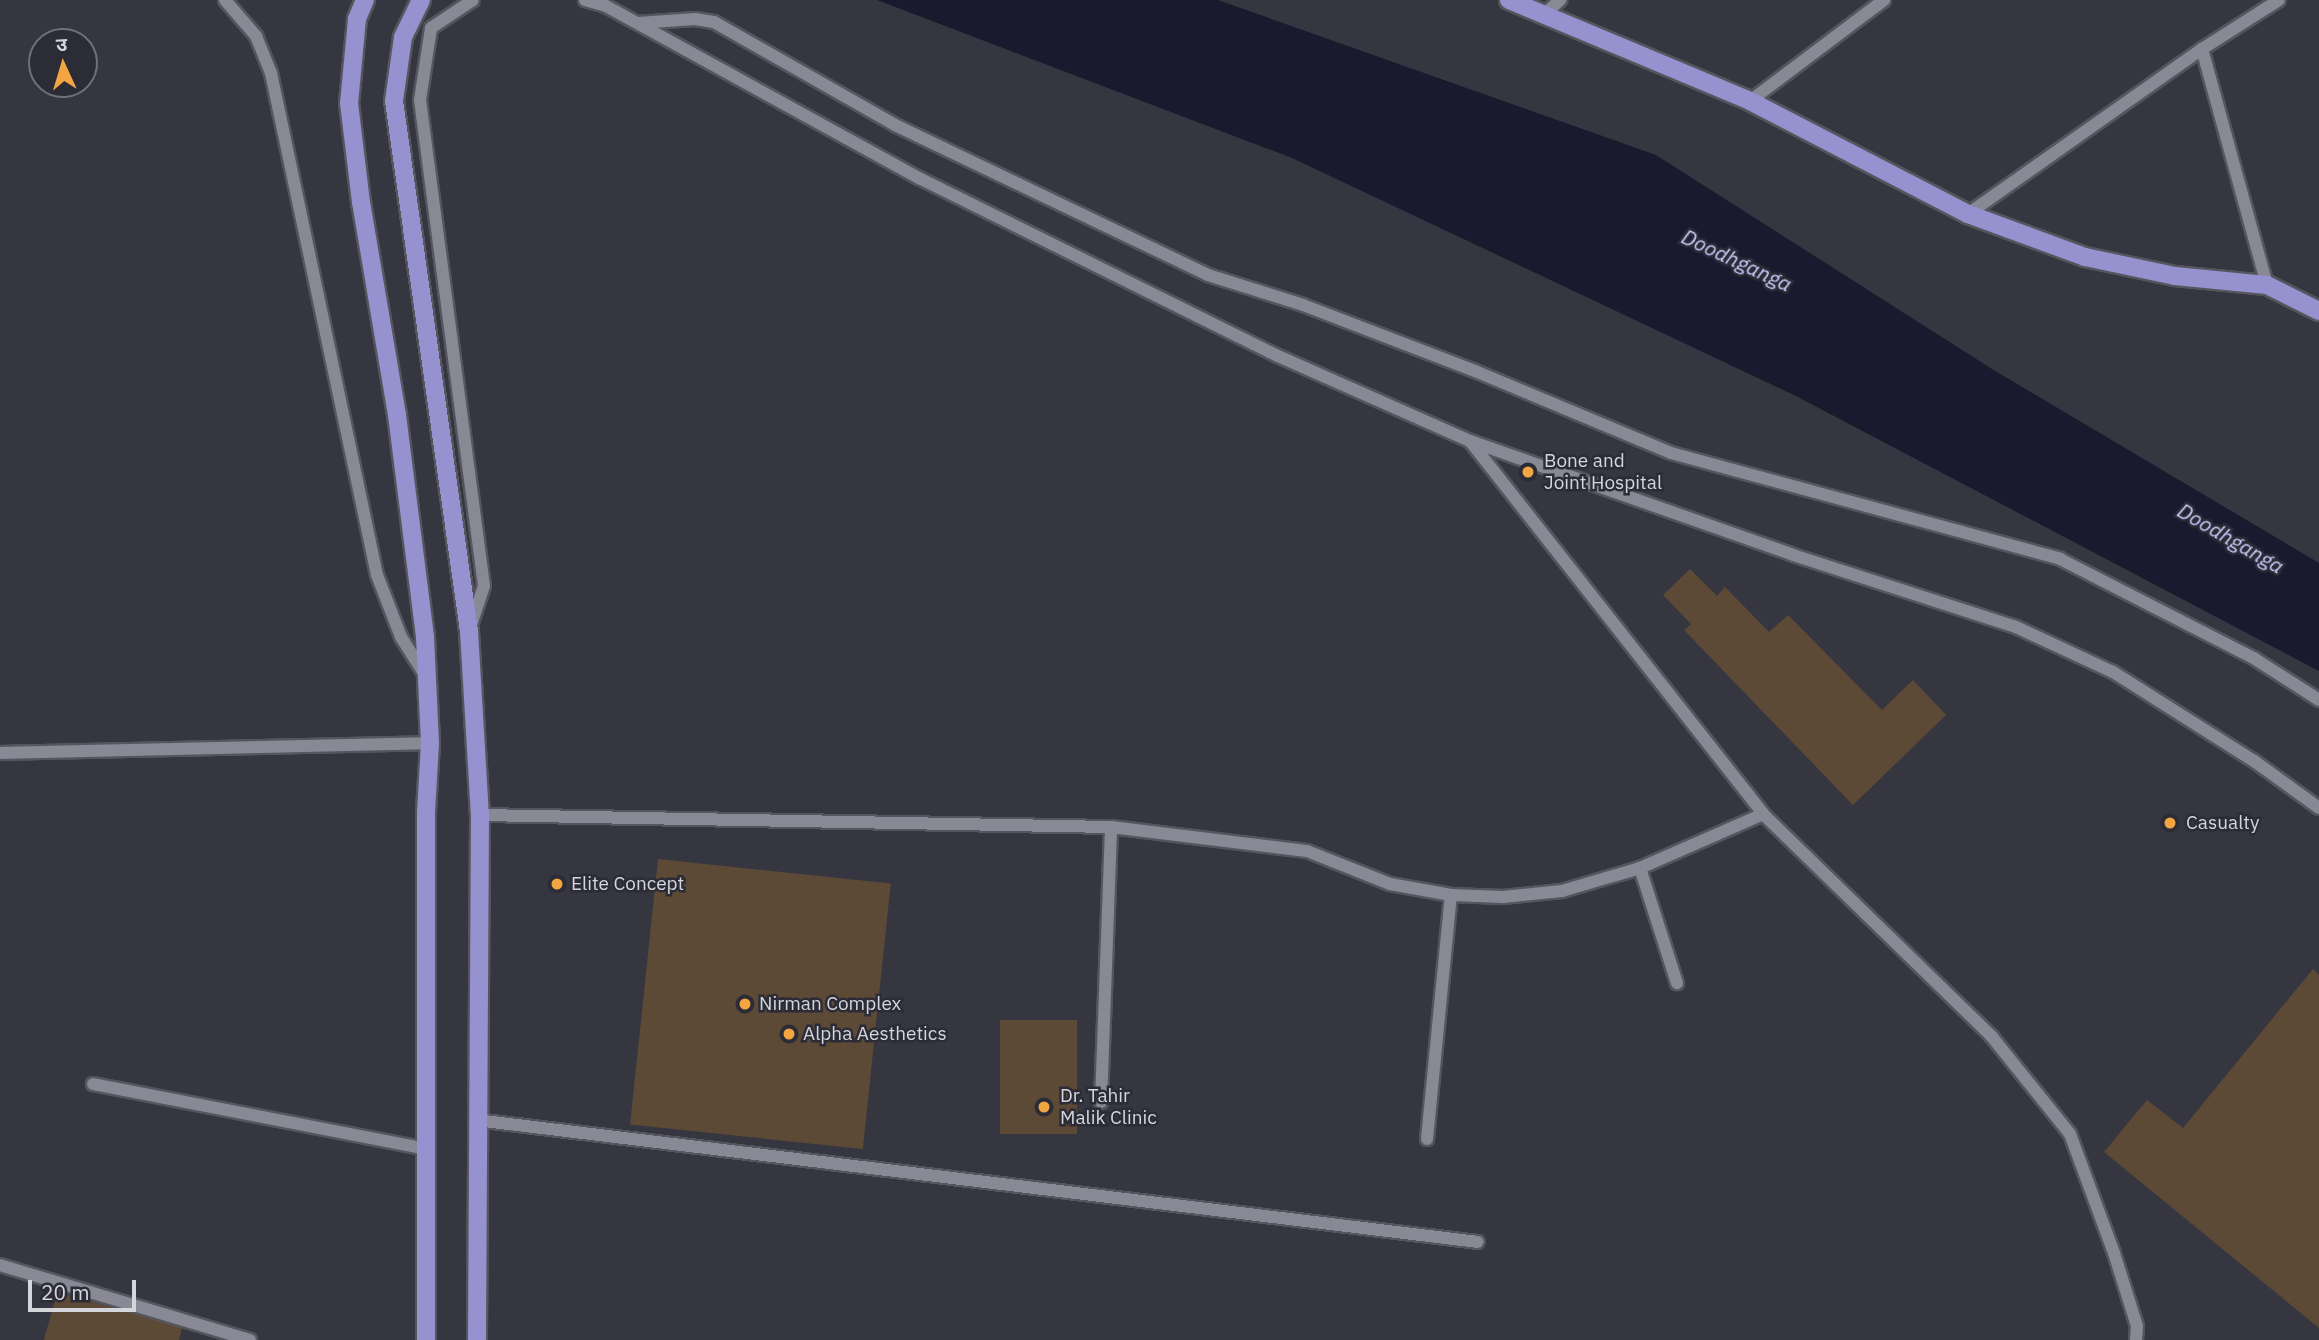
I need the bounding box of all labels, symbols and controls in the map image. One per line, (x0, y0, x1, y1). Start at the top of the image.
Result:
north arrow (28, 28, 98, 98)
text: उ (55, 32, 68, 56)
water label: Doodhganga (1678, 224, 1796, 296)
place label: Bone and Joint Hospital (1544, 450, 1662, 494)
marker: Bone and Joint Hospital (1518, 462, 1538, 482)
water label: Doodhganga (2173, 497, 2289, 579)
place label: Casualty (2186, 812, 2259, 834)
marker: Casualty (2160, 813, 2180, 833)
place label: Elite Concept (571, 873, 684, 895)
marker: Elite Concept (549, 876, 565, 892)
place label: Nirman Complex (759, 993, 901, 1015)
marker: Nirman Complex (737, 996, 753, 1012)
place label: Alpha Aesthetics (803, 1023, 947, 1045)
marker: Alpha Aesthetics (781, 1026, 797, 1042)
place label: Dr. Tahir Malik Clinic (1060, 1085, 1157, 1129)
marker: Dr. Tahir Malik Clinic (1034, 1097, 1054, 1117)
scale bar (32, 1266, 140, 1310)
text: 20 m (41, 1278, 90, 1306)

